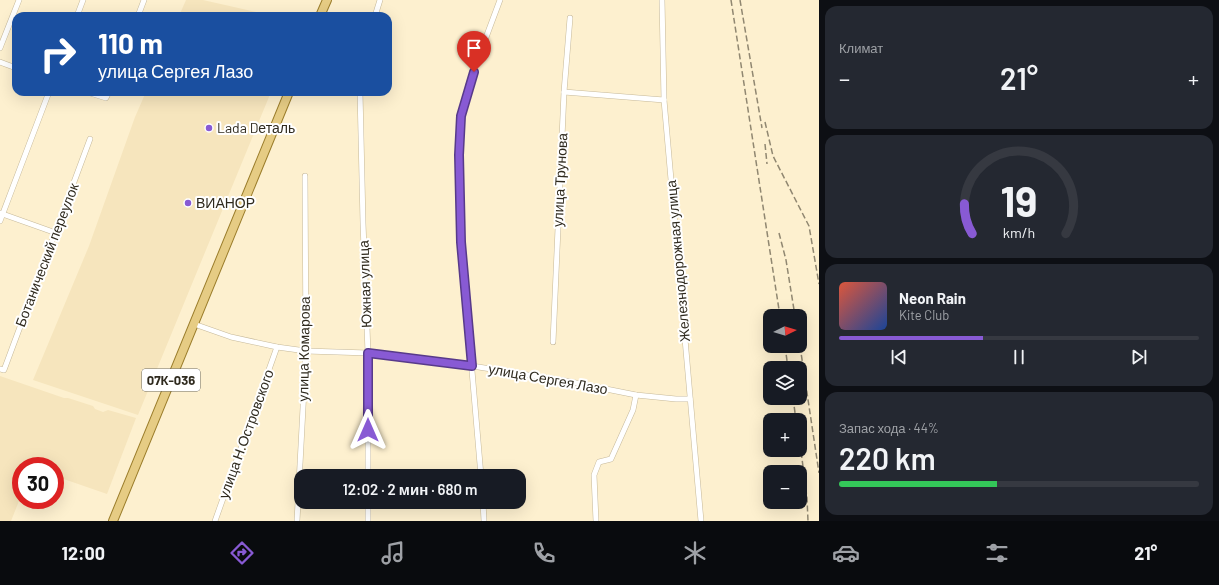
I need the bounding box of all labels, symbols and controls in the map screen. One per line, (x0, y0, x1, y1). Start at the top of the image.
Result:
text: 110 m (98, 26, 163, 60)
icon: right (32, 28, 84, 80)
pin (457, 31, 491, 72)
icon: arrive (463, 37, 485, 59)
text: Климат (839, 40, 883, 56)
text: улица Сергея Лазо (98, 60, 253, 82)
text: 21° (1000, 60, 1038, 96)
text: − (839, 65, 850, 91)
text: + (1188, 65, 1199, 91)
place label: Lada Dеталь (217, 119, 295, 136)
marker: Lada Dеталь (204, 123, 214, 133)
street label: улица Трунова (549, 132, 570, 227)
text: 19 (1001, 175, 1037, 225)
street label: Железнодорожная улица (662, 179, 693, 343)
street label: Ботанический переулок (11, 180, 82, 329)
place label: ВИАНОР (196, 194, 255, 211)
marker: ВИАНОР (183, 198, 193, 208)
text: km/h (1003, 224, 1035, 241)
street label: Южная улица (354, 240, 375, 328)
text: Neon Rain (899, 289, 966, 307)
street label: улица Комарова (294, 296, 313, 402)
text: Kite Club (899, 307, 949, 323)
north arrow (763, 309, 807, 353)
map controls (763, 309, 807, 509)
icon: previous (888, 346, 910, 368)
icon: pause (1008, 346, 1030, 368)
icon: next (1128, 346, 1150, 368)
street label: улица Сергея Лазо (487, 360, 609, 397)
button: layers (763, 361, 807, 405)
street label: улица Н.Островского (214, 367, 277, 501)
road number: 07К-036 (142, 369, 200, 391)
position arrow (347, 409, 389, 451)
button: + (763, 413, 807, 457)
text: Запас хода · 44% (839, 420, 939, 436)
text: 220 km (839, 440, 936, 476)
speed limit sign: 30 (12, 457, 64, 509)
button: − (763, 465, 807, 509)
text: 12:02 · 2 мин · 680 m (343, 480, 477, 498)
icon: directions (228, 539, 256, 567)
icon: music (379, 539, 407, 567)
icon: phone (530, 539, 558, 567)
icon: climate (681, 539, 709, 567)
icon: car (832, 539, 860, 567)
icon: filters (983, 539, 1011, 567)
text: 12:00 (62, 542, 105, 564)
text: 21° (1134, 542, 1157, 564)

